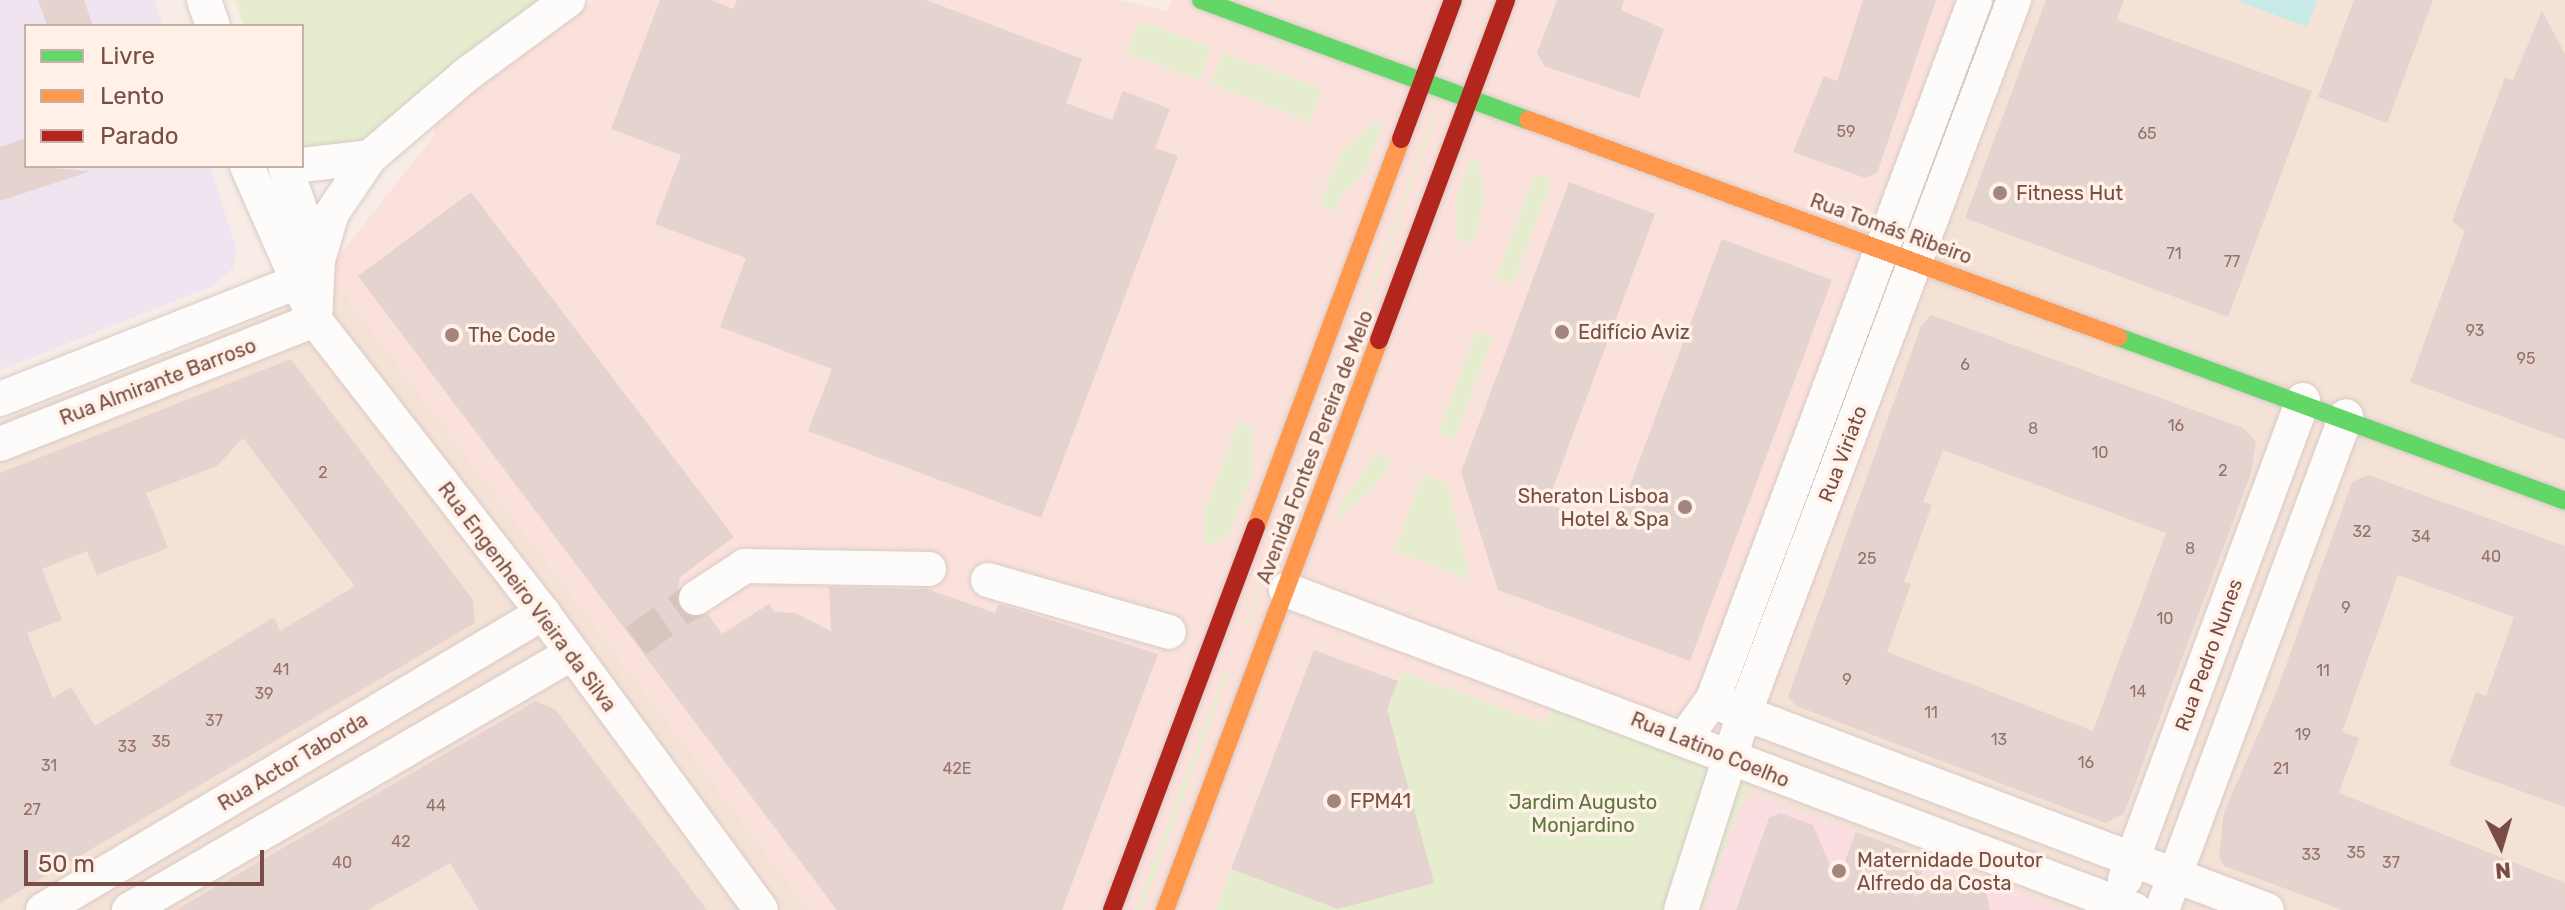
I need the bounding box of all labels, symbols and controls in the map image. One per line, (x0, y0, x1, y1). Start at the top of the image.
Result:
legend (24, 24, 304, 168)
text: Livre (100, 42, 155, 70)
text: Lento (100, 82, 164, 110)
text: Parado (100, 122, 179, 150)
house number: 59 (1837, 122, 1855, 142)
house number: 65 (2137, 124, 2157, 144)
place label: Fitness Hut (2016, 181, 2123, 205)
marker: Fitness Hut (1991, 184, 2009, 202)
street label: Rua Tomás Ribeiro (1807, 188, 1975, 270)
house number: 71 (2166, 244, 2182, 264)
house number: 77 (2224, 252, 2240, 272)
street label: Avenida Fontes Pereira de Melo (1252, 307, 1378, 587)
place label: Edifício Aviz (1578, 320, 1691, 344)
house number: 93 (2466, 321, 2484, 341)
place label: The Code (468, 323, 555, 347)
marker: Edifício Aviz (1553, 323, 1571, 341)
marker: The Code (443, 326, 461, 344)
street label: Rua Almirante Barroso (56, 333, 260, 431)
house number: 95 (2517, 349, 2535, 369)
house number: 6 (1960, 355, 1970, 375)
street label: Rua Viriato (1814, 402, 1872, 506)
house number: 16 (2168, 416, 2184, 436)
house number: 8 (2028, 419, 2038, 439)
house number: 10 (2091, 443, 2109, 463)
house number: 2 (2218, 461, 2228, 481)
house number: 2 (318, 463, 328, 483)
street label: Rua Engenheiro Vieira da Silva (433, 477, 621, 717)
place label: Sheraton Lisboa Hotel & Spa (1518, 484, 1669, 531)
marker: Sheraton Lisboa Hotel & Spa (1676, 498, 1694, 516)
house number: 32 (2352, 522, 2372, 542)
house number: 34 (2411, 527, 2431, 547)
house number: 8 (2185, 539, 2195, 559)
house number: 40 (2481, 547, 2501, 567)
house number: 25 (1858, 549, 1876, 569)
street label: Rua Pedro Nunes (2170, 576, 2248, 734)
house number: 9 (2341, 598, 2351, 618)
house number: 10 (2156, 609, 2174, 629)
house number: 41 (273, 660, 289, 680)
house number: 11 (2316, 661, 2330, 681)
house number: 9 (1842, 670, 1852, 690)
house number: 14 (2130, 682, 2146, 702)
house number: 39 (254, 684, 274, 704)
house number: 11 (1924, 703, 1938, 723)
street label: Rua Latino Coelho (1627, 707, 1793, 793)
street label: Rua Actor Taborda (213, 708, 373, 816)
house number: 37 (205, 711, 223, 731)
house number: 19 (2295, 725, 2311, 745)
house number: 13 (1991, 730, 2007, 750)
house number: 35 (151, 732, 171, 752)
house number: 33 (117, 737, 137, 757)
house number: 16 (2078, 753, 2094, 773)
house number: 31 (41, 756, 57, 776)
house number: 42E (942, 759, 972, 779)
house number: 21 (2273, 759, 2289, 779)
place label: FPM41 (1350, 789, 1411, 813)
park label: Jardim Augusto Monjardino (1508, 790, 1658, 837)
marker: FPM41 (1325, 792, 1343, 810)
house number: 44 (426, 796, 446, 816)
house number: 27 (23, 800, 41, 820)
north arrow (2461, 806, 2541, 886)
house number: 42 (391, 832, 411, 852)
scale bar (28, 834, 268, 884)
house number: 35 (2346, 843, 2366, 863)
house number: 33 (2301, 845, 2321, 865)
place label: Maternidade Doutor Alfredo da Costa (1857, 848, 2043, 895)
text: 50 m (38, 850, 95, 878)
house number: 40 (332, 853, 352, 873)
house number: 37 (2382, 853, 2400, 873)
text: N (2494, 856, 2512, 885)
marker: Maternidade Doutor Alfredo da Costa (1828, 860, 1850, 882)

